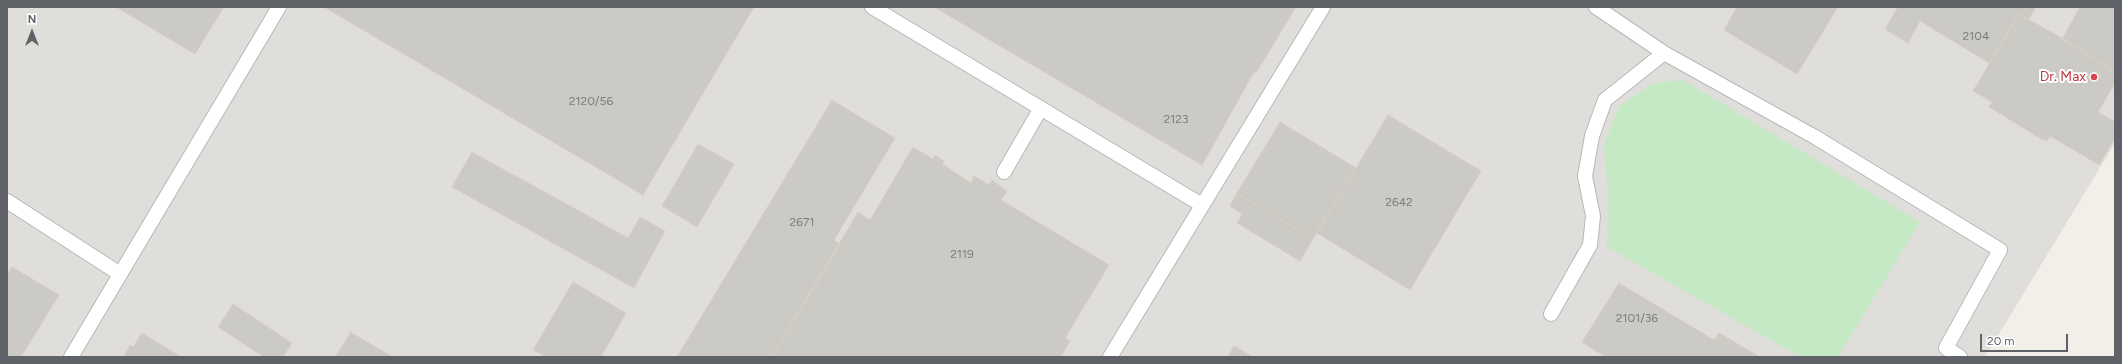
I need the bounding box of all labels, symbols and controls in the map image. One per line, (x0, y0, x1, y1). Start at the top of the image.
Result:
north arrow (12, 12, 52, 52)
text: N (28, 13, 36, 26)
house number: 2104 (1963, 29, 1989, 43)
place label: Dr. Max (2040, 69, 2086, 85)
marker: Dr. Max (2089, 72, 2099, 82)
house number: 2120/56 (569, 94, 613, 108)
house number: 2123 (1164, 112, 1188, 126)
house number: 2642 (1385, 195, 1413, 209)
house number: 2671 (790, 215, 814, 229)
house number: 2119 (950, 247, 974, 261)
house number: 2101/36 (1616, 311, 1658, 325)
scale bar (1982, 326, 2070, 352)
text: 20 m (1987, 334, 2015, 348)

